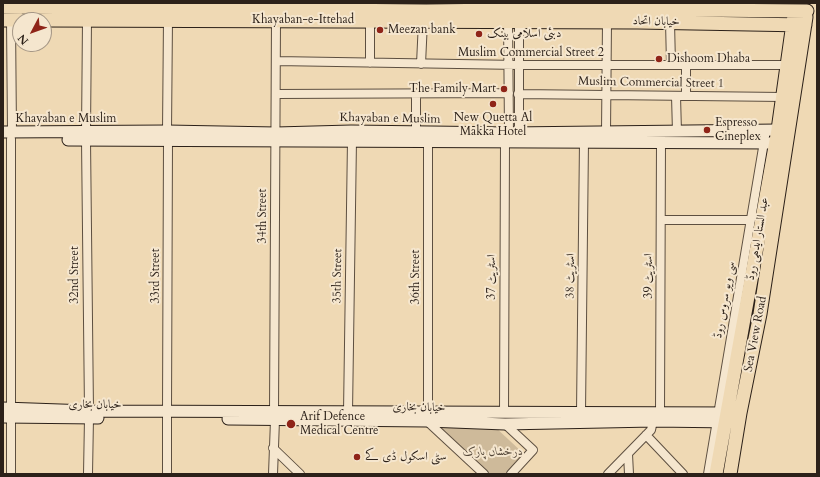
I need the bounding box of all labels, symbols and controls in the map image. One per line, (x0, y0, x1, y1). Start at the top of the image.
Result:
north arrow (12, 12, 52, 52)
street label: Khayaban-e-Ittehad (252, 13, 354, 27)
street label: خیابان اتحاد (632, 14, 680, 30)
place label: Meezan bank (388, 23, 456, 37)
marker: Meezan bank (375, 25, 385, 35)
place label: دبئی اسلامی بینک (487, 27, 561, 41)
marker: دبئی اسلامی بینک (474, 29, 484, 39)
text: N (15, 31, 32, 48)
street label: Muslim Commercial Street 2 (458, 46, 604, 60)
place label: Dishoom Dhaba (667, 52, 750, 66)
marker: Dishoom Dhaba (654, 54, 664, 64)
street label: Muslim Commercial Street 1 (578, 75, 724, 91)
place label: The Family Mart (409, 82, 496, 96)
marker: The Family Mart (499, 84, 509, 94)
marker: New Quetta Al Makka Hotel (488, 99, 498, 109)
street label: Khayaban e Muslim (339, 111, 441, 127)
place label: New Quetta Al Makka Hotel (454, 111, 532, 139)
street label: Khayaban e Muslim (15, 112, 117, 126)
place label: Espresso Cineplex (715, 116, 761, 144)
marker: Espresso Cineplex (702, 125, 712, 135)
street label: 34th Street (256, 189, 270, 243)
street label: عبد الستار ایدھی روڈ (744, 196, 772, 282)
street label: 32nd Street (68, 246, 82, 304)
street label: 33rd Street (149, 248, 163, 304)
street label: 35th Street (330, 248, 346, 304)
street label: 36th Street (409, 250, 423, 304)
street label: اسٹریٹ 38 (563, 253, 579, 299)
street label: اسٹریٹ 39 (642, 253, 656, 299)
street label: اسٹریٹ 37 (485, 254, 499, 300)
street label: سی ویو سروس روڈ (711, 260, 739, 340)
street label: Sea View Road (742, 295, 770, 373)
street label: خیابان بخاری (68, 398, 122, 412)
street label: خیابان بخاری (392, 400, 446, 416)
place label: Arif Defence Medical Centre (300, 410, 379, 438)
marker: Arif Defence Medical Centre (285, 418, 297, 430)
park label: درخشاں پارک (463, 445, 523, 459)
place label: سٹی اسکول ڈی کے (365, 450, 447, 464)
marker: سٹی اسکول ڈی کے (352, 452, 362, 462)

